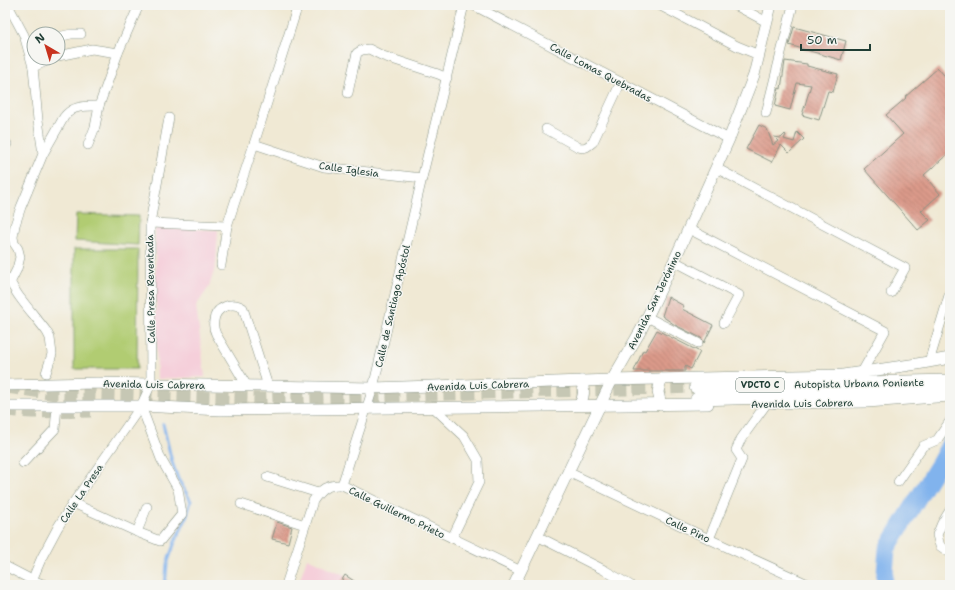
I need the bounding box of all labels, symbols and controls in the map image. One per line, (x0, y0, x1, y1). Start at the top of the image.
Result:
north arrow (26, 26, 66, 66)
scale bar (801, 26, 870, 52)
text: N (32, 30, 48, 47)
text: 50 m (807, 32, 837, 48)
street label: Calle Lomas Quebradas (548, 40, 654, 105)
street label: Calle Iglesia (318, 159, 381, 180)
street label: Calle Presa Reventada (143, 234, 158, 343)
street label: Calle de Santiago Apóstol (372, 244, 413, 369)
street label: Avenida San Jerónimo (625, 249, 684, 352)
street label: Autopista Urbana Poniente (794, 376, 924, 391)
street label: Avenida Luis Cabrera (103, 377, 206, 392)
street label: Avenida Luis Cabrera (427, 377, 530, 394)
road number: VDCTO C (736, 378, 784, 392)
street label: Avenida Luis Cabrera (751, 396, 854, 411)
street label: Calle La Presa (57, 461, 106, 525)
street label: Calle Guillermo Prieto (347, 484, 447, 541)
street label: Calle Pino (663, 513, 712, 545)

